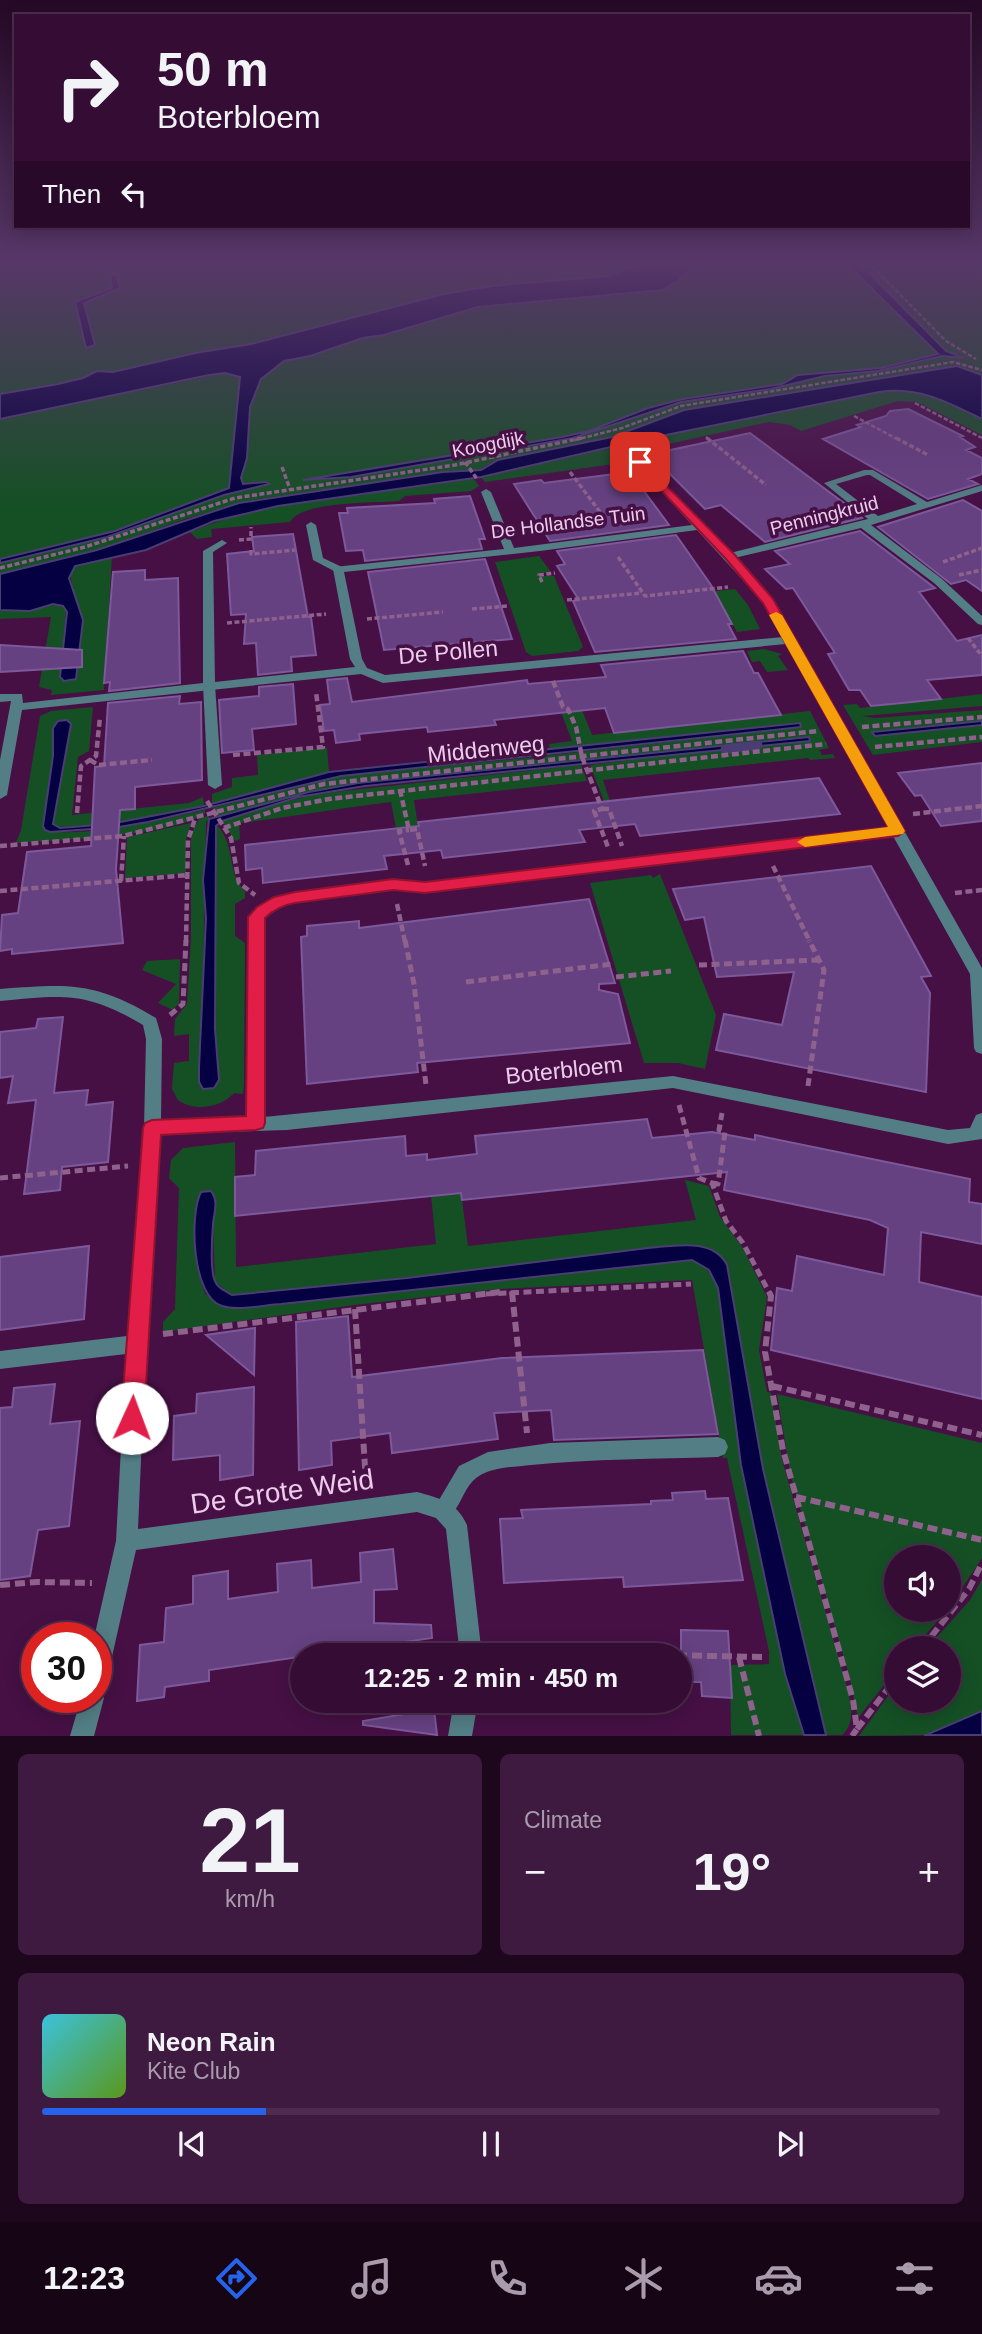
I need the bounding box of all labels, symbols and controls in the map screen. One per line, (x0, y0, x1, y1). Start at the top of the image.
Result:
icon: right (42, 42, 133, 133)
text: 50 m (157, 42, 269, 96)
text: Boterbloem (157, 99, 321, 135)
icon: left (115, 175, 153, 213)
text: Then (42, 179, 101, 209)
street label: Koogdijk (450, 427, 526, 462)
pin (610, 432, 670, 492)
icon: arrive (621, 443, 659, 481)
street label: Penningkruid (768, 492, 880, 539)
street label: De Hollandse Tuin (490, 503, 646, 542)
street label: De Pollen (397, 635, 499, 669)
street label: Middenweg (426, 730, 546, 768)
street label: Boterbloem (504, 1051, 624, 1089)
position arrow (95, 1381, 169, 1455)
street label: De Grote Weid (188, 1463, 376, 1520)
map controls (884, 1545, 961, 1713)
button: sound (884, 1545, 961, 1622)
speed limit sign: 30 (21, 1622, 112, 1713)
button: layers (884, 1636, 961, 1713)
text: 12:25 · 2 min · 450 m (364, 1663, 618, 1693)
text: 21 (199, 1790, 301, 1891)
text: Climate (524, 1807, 602, 1833)
text: 19° (693, 1843, 771, 1901)
text: − (524, 1851, 546, 1893)
text: + (918, 1851, 940, 1893)
text: km/h (225, 1886, 275, 1912)
text: Neon Rain (147, 2027, 276, 2057)
text: Kite Club (147, 2058, 240, 2084)
icon: previous (173, 2125, 211, 2163)
icon: pause (472, 2125, 510, 2163)
icon: next (771, 2125, 809, 2163)
icon: directions (212, 2254, 261, 2303)
icon: music (347, 2254, 396, 2303)
icon: phone (483, 2254, 532, 2303)
icon: climate (619, 2254, 668, 2303)
icon: car (754, 2254, 803, 2303)
icon: filters (890, 2254, 939, 2303)
text: 12:23 (43, 2260, 125, 2296)

